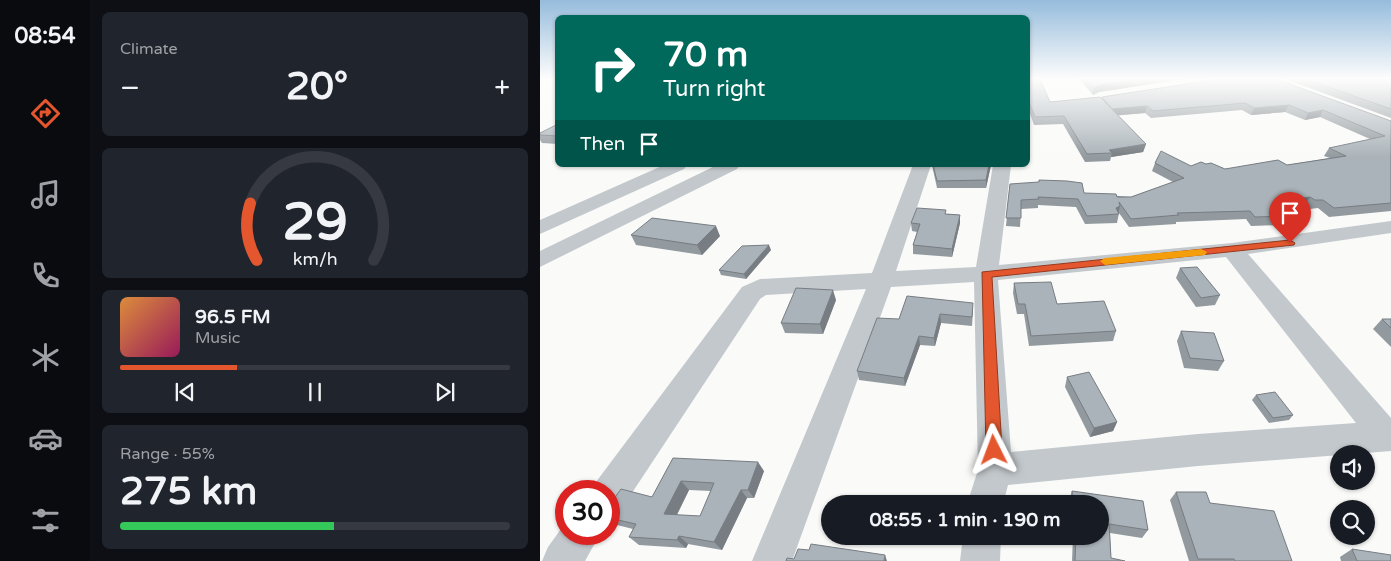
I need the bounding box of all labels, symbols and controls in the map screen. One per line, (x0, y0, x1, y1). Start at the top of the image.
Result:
text: 08:54 (15, 23, 75, 49)
text: 70 m (663, 34, 748, 76)
icon: right (580, 35, 645, 100)
text: Climate (120, 39, 178, 59)
text: 20° (286, 64, 348, 110)
text: − (120, 71, 140, 105)
text: + (494, 71, 510, 105)
text: Turn right (663, 76, 765, 102)
icon: directions (28, 96, 63, 131)
icon: arrive (635, 130, 663, 158)
text: Then (580, 133, 625, 155)
icon: music (28, 177, 63, 212)
text: 29 (282, 191, 348, 254)
pin (1269, 192, 1311, 243)
icon: arrive (1276, 199, 1304, 227)
text: km/h (293, 249, 337, 270)
icon: phone (28, 258, 63, 293)
text: 96.5 FM (195, 306, 271, 328)
text: Music (195, 328, 240, 348)
icon: climate (28, 340, 63, 375)
icon: previous (171, 378, 199, 406)
icon: pause (301, 378, 329, 406)
icon: next (431, 378, 459, 406)
icon: car (28, 421, 63, 456)
position arrow (967, 423, 1019, 475)
text: Range · 55% (120, 444, 215, 464)
map controls (1330, 445, 1375, 545)
button: sound (1330, 445, 1375, 490)
text: 275 km (120, 469, 257, 515)
speed limit sign: 30 (555, 480, 620, 545)
button: search (1330, 500, 1375, 545)
icon: filters (28, 503, 63, 538)
text: 08:55 · 1 min · 190 m (869, 509, 1061, 531)

